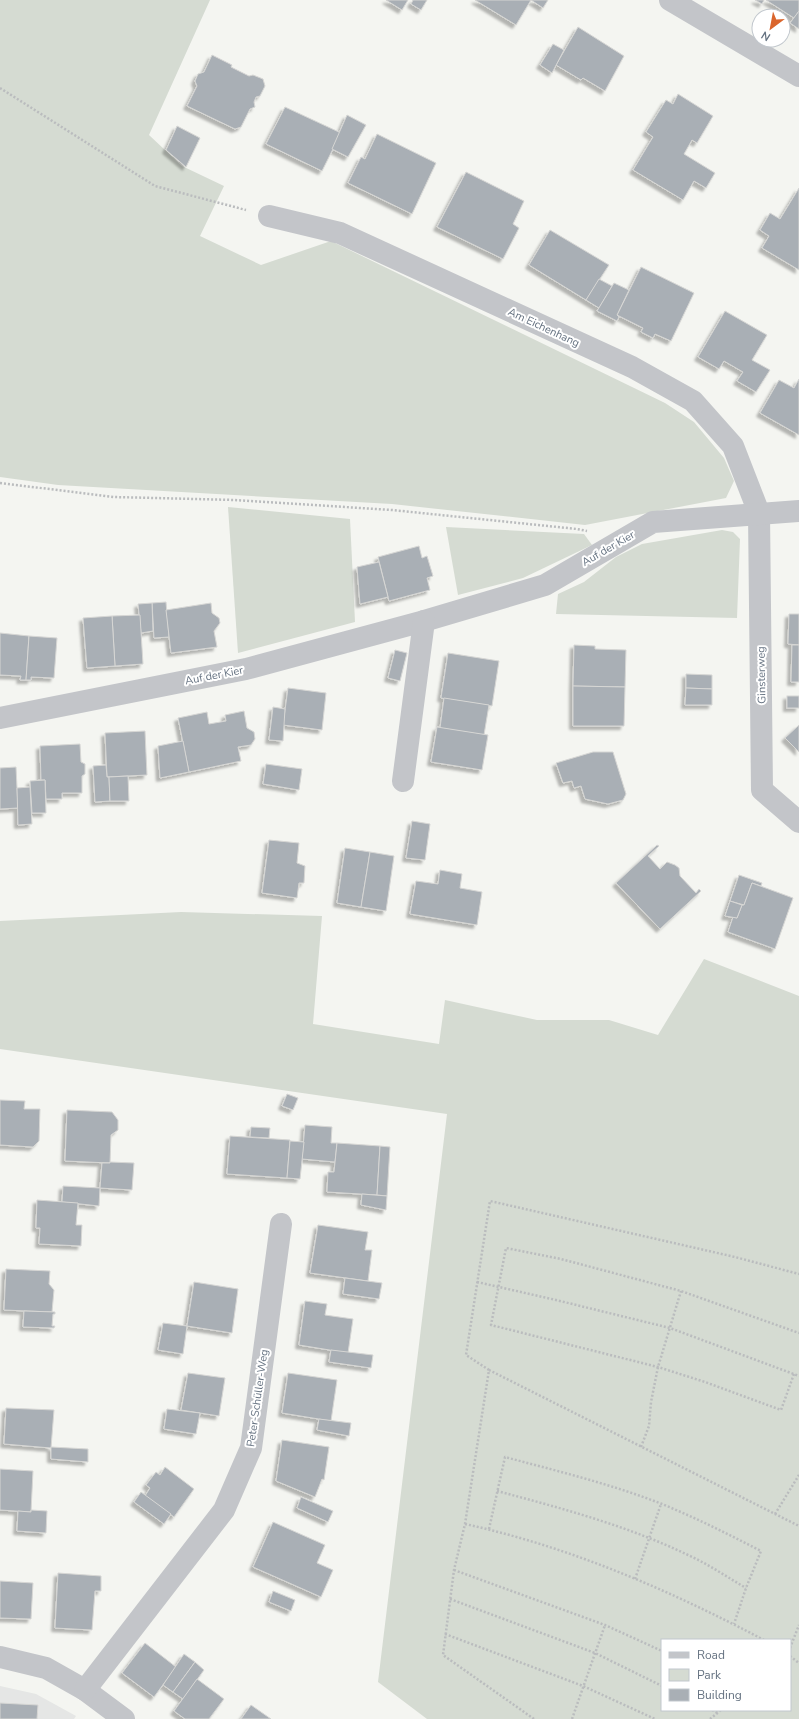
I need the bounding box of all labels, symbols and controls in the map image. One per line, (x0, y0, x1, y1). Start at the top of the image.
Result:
north arrow (751, 8, 791, 48)
text: N (758, 28, 773, 45)
street label: Am Eichenhang (506, 304, 582, 351)
street label: Auf der Kier (579, 527, 638, 570)
street label: Ginsterweg (754, 646, 769, 704)
street label: Auf der Kier (184, 662, 245, 688)
street label: Peter-Schüller-Weg (243, 1348, 272, 1448)
legend (661, 1639, 791, 1711)
text: Road (697, 1647, 725, 1663)
text: Park (697, 1667, 722, 1683)
text: Building (697, 1687, 742, 1703)

